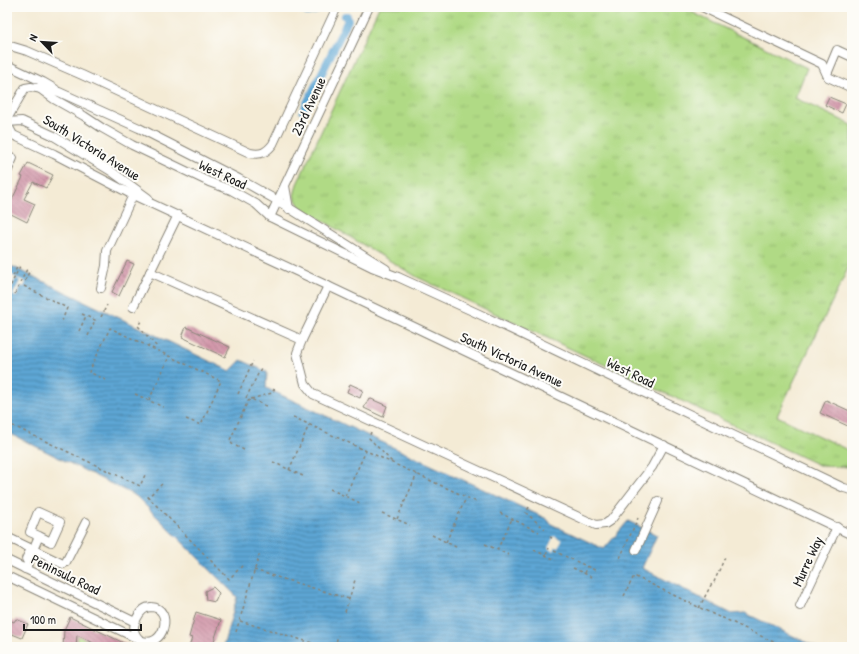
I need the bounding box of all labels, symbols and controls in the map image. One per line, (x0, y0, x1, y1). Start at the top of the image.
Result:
north arrow (22, 22, 62, 62)
text: N (25, 32, 41, 43)
street label: 23rd Avenue (286, 73, 330, 138)
street label: South Victoria Avenue (40, 109, 145, 185)
street label: West Road (196, 155, 250, 194)
street label: South Victoria Avenue (458, 327, 567, 391)
street label: West Road (604, 352, 658, 392)
street label: Murre Way (787, 533, 828, 590)
street label: Peninsula Road (28, 549, 104, 599)
scale bar (24, 606, 141, 632)
text: 100 m (30, 611, 56, 628)

